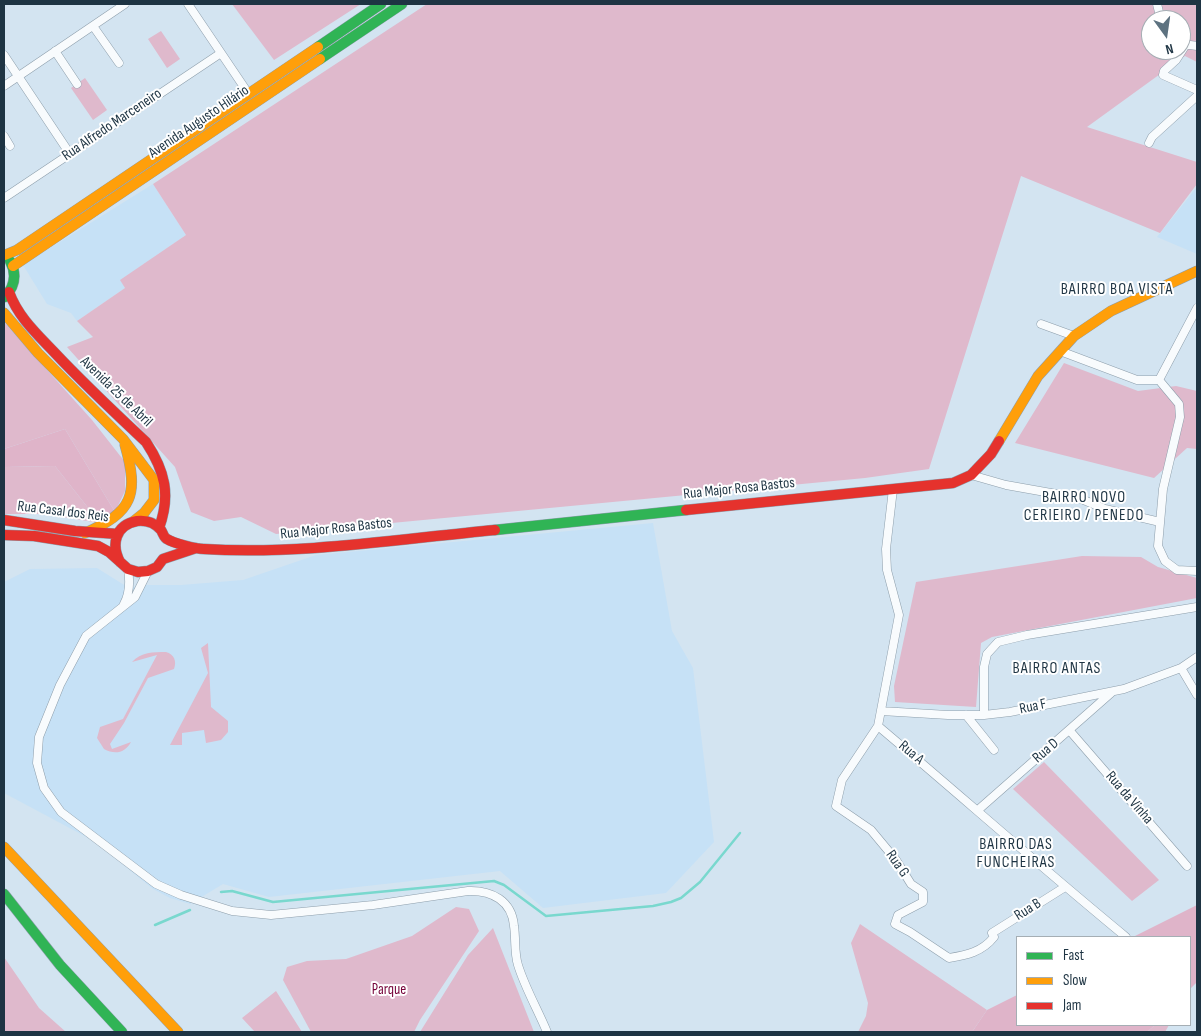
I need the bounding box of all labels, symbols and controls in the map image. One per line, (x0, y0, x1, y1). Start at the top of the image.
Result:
north arrow (1141, 10, 1191, 60)
text: N (1164, 40, 1175, 58)
street label: Avenida Augusto Hilário (145, 82, 253, 162)
street label: Rua Alfredo Marceneiro (59, 85, 165, 165)
district label: BAIRRO BOA VISTA (1059, 280, 1175, 300)
street label: Avenida 25 de Abril (76, 353, 156, 431)
street label: Rua Major Rosa Bastos (682, 474, 796, 504)
district label: BAIRRO NOVO CERIEIRO / PENEDO (1022, 488, 1146, 526)
street label: Rua Casal dos Reis (16, 497, 110, 527)
street label: Rua Major Rosa Bastos (279, 514, 393, 544)
district label: BAIRRO ANTAS (1011, 659, 1103, 679)
street label: Rua F (1018, 695, 1048, 719)
street label: Rua D (1029, 735, 1063, 767)
street label: Rua A (895, 737, 927, 769)
street label: Rua da Vinha (1101, 768, 1157, 828)
district label: BAIRRO DAS FUNCHEIRAS (975, 835, 1057, 873)
street label: Rua G (881, 847, 913, 881)
street label: Rua B (1011, 895, 1045, 925)
legend (1016, 936, 1191, 1026)
text: Fast (1063, 946, 1084, 965)
text: Slow (1063, 971, 1087, 990)
park label: Parque (372, 981, 406, 999)
text: Jam (1063, 996, 1081, 1015)

